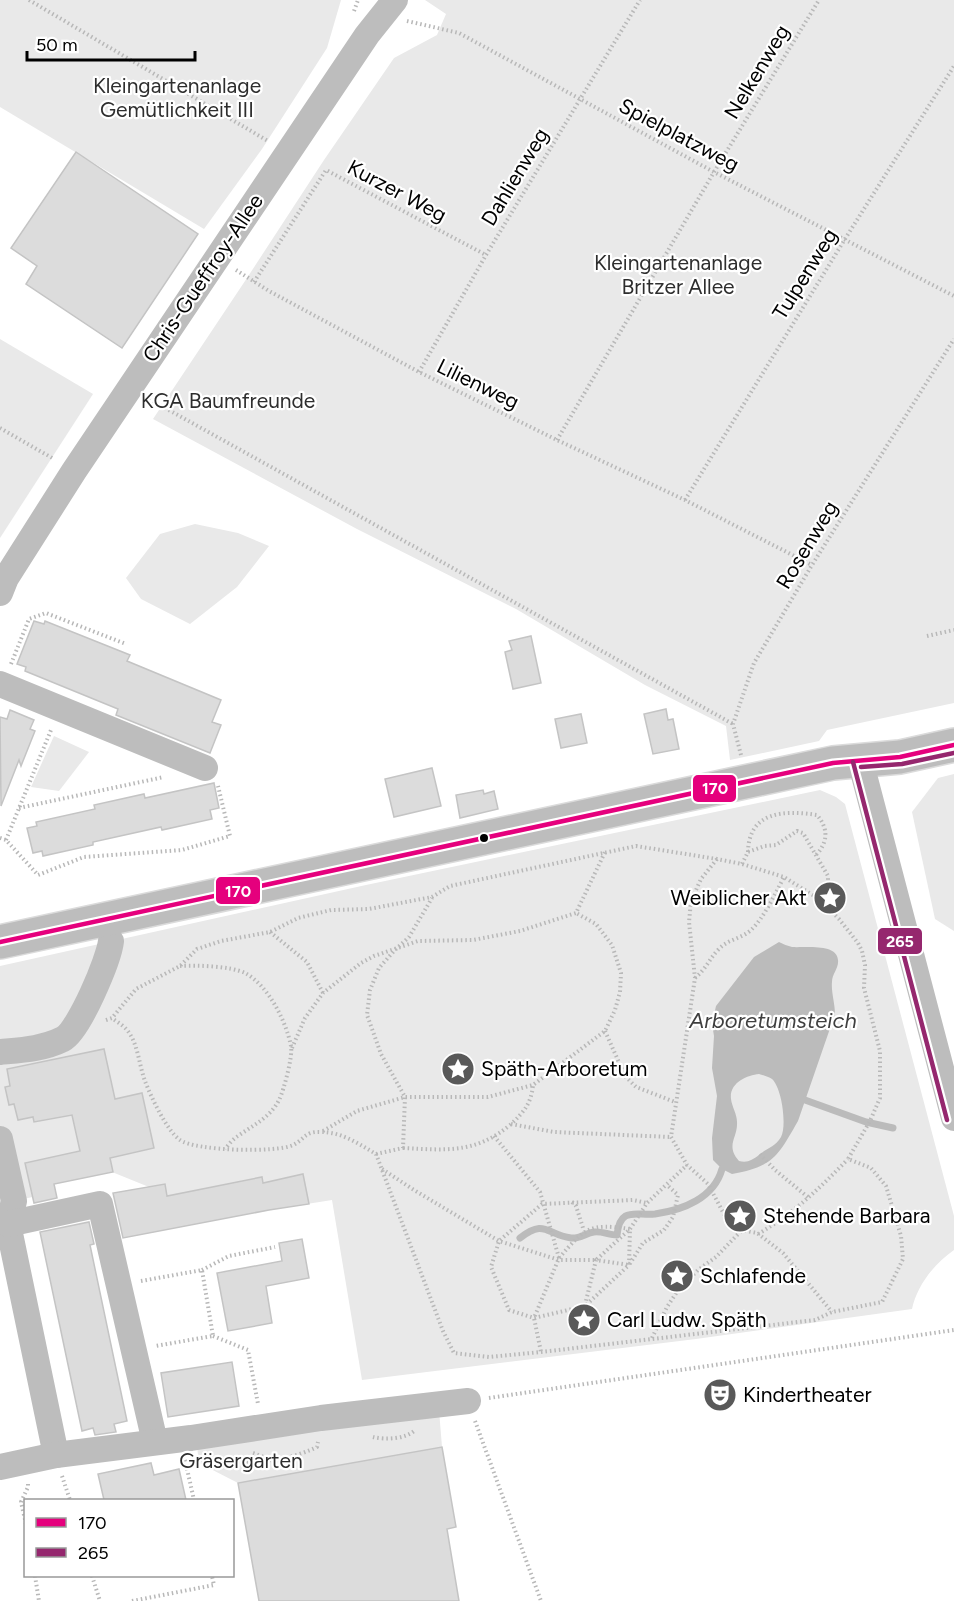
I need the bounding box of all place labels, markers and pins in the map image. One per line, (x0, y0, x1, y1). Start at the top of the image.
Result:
unlabelled marker (478, 832, 490, 844)
place icon: Weiblicher Akt (812, 880, 848, 916)
place label: Weiblicher Akt (670, 885, 807, 910)
place icon: Späth-Arboretum (440, 1051, 476, 1087)
place label: Späth-Arboretum (481, 1056, 647, 1081)
place icon: Stehende Barbara (722, 1198, 758, 1234)
place label: Stehende Barbara (763, 1203, 931, 1228)
place icon: Schlafende (659, 1258, 695, 1294)
place label: Schlafende (700, 1263, 806, 1288)
place icon: Carl Ludw. Späth (566, 1302, 602, 1338)
place label: Carl Ludw. Späth (607, 1307, 766, 1332)
theatre icon: Kindertheater (702, 1377, 738, 1413)
place label: Kindertheater (743, 1382, 872, 1407)

